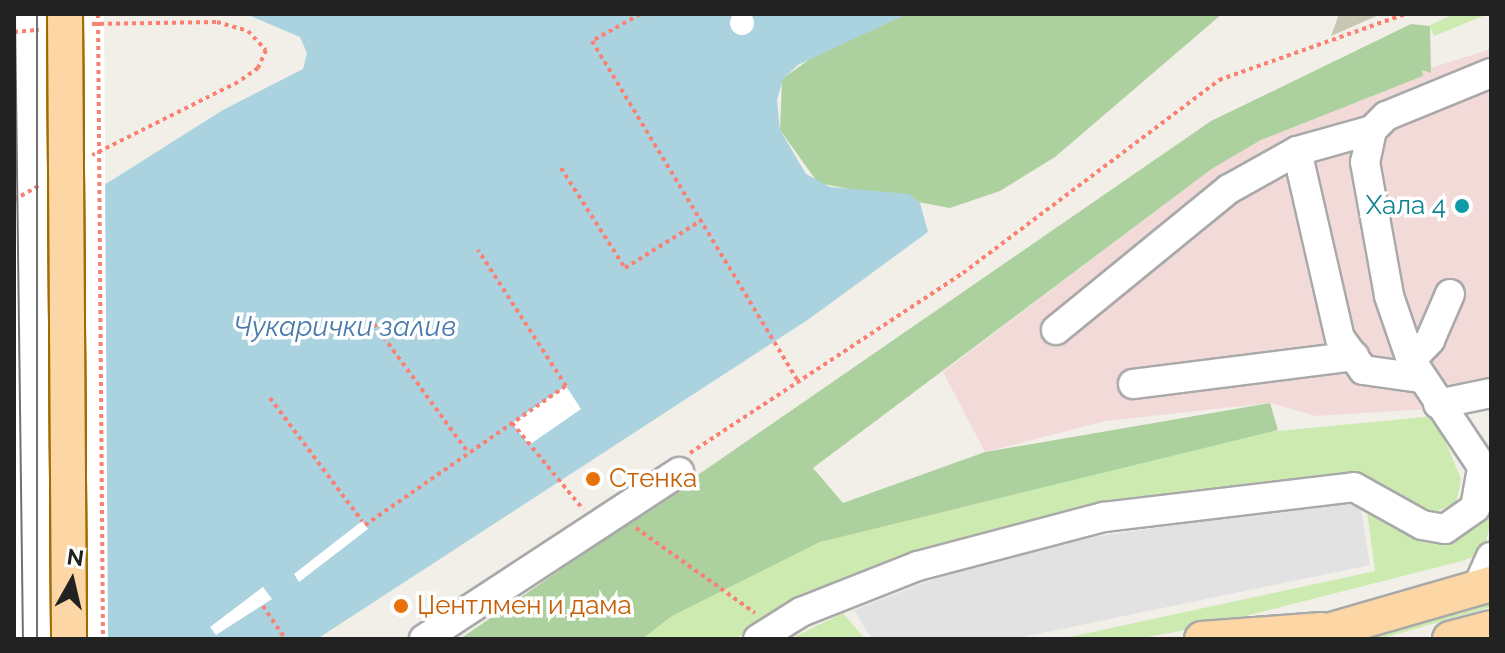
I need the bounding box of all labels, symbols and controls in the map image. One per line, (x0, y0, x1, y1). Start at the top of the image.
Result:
place label: Хала 4 (1366, 190, 1446, 222)
marker: Хала 4 (1453, 197, 1471, 215)
water label: Чукарички залив (233, 310, 457, 344)
place label: Стенка (609, 463, 697, 495)
marker: Стенка (584, 470, 602, 488)
north arrow (32, 541, 112, 621)
text: N (65, 543, 85, 571)
place label: Џентлмен и дама (417, 590, 632, 622)
marker: Џентлмен и дама (392, 597, 410, 615)

